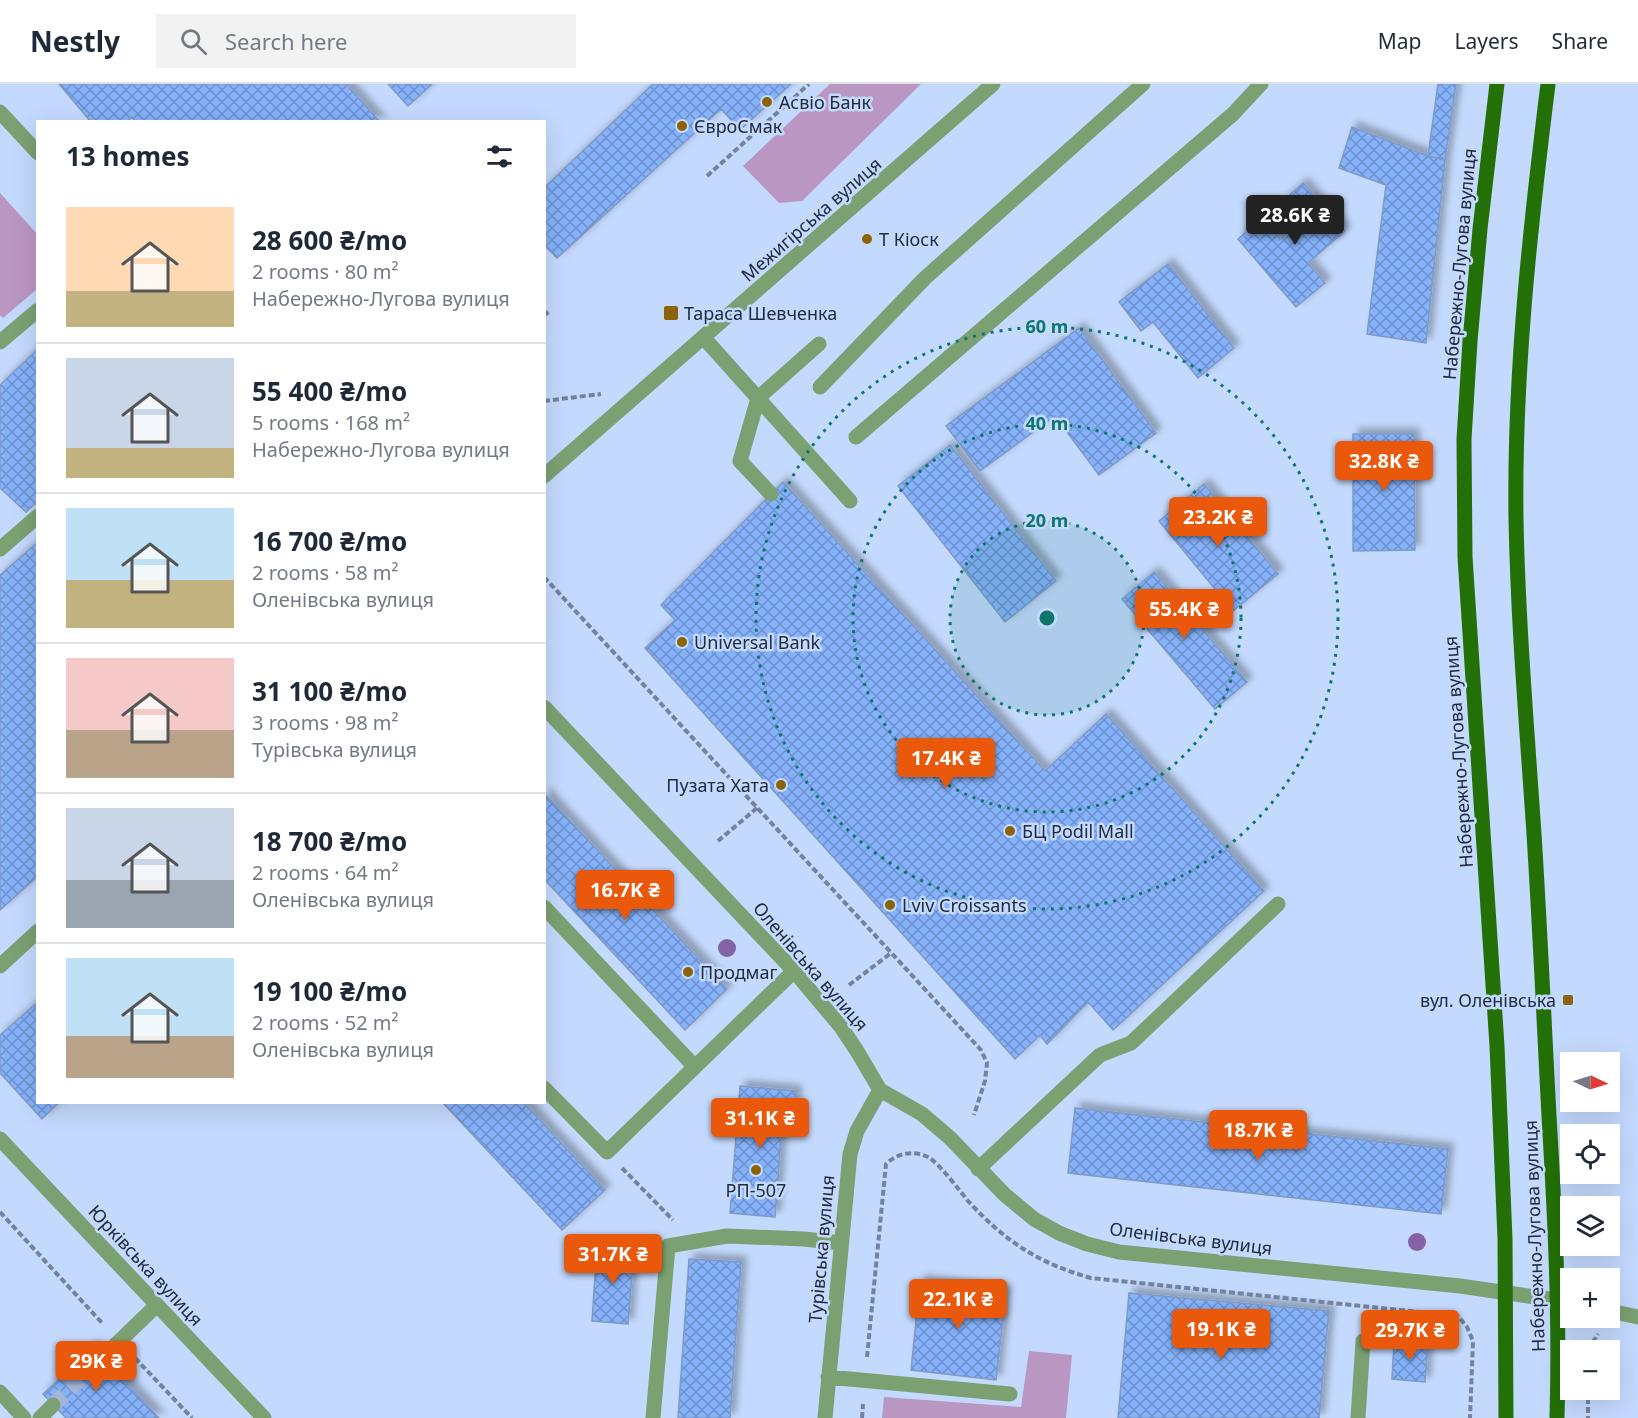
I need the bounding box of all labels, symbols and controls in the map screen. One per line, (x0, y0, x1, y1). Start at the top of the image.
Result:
search box (156, 14, 576, 68)
text: Nestly (30, 22, 120, 60)
icon: search (177, 25, 210, 58)
text: Search here (225, 26, 347, 56)
text: Map (1378, 27, 1422, 55)
text: Layers (1455, 27, 1519, 55)
text: Share (1552, 27, 1608, 55)
place label: Асвіо Банк (779, 90, 871, 114)
marker: Асвіо Банк (760, 95, 774, 109)
place label: ЄвроСмак (694, 114, 783, 138)
marker: ЄвроСмак (675, 119, 689, 133)
text: 13 homes (66, 138, 190, 174)
icon: filters (483, 140, 516, 173)
street label: Набережно-Лугова вулиця (1437, 147, 1481, 381)
street label: Межигірська вулиця (736, 152, 886, 286)
pin: 28.6K ₴ (1240, 195, 1350, 246)
text: 28.6K ₴ (1260, 201, 1330, 228)
text: 28 600 ₴/mo (252, 222, 407, 258)
place label: Т Кіоск (879, 227, 939, 251)
icon: home (114, 231, 186, 303)
marker: Т Кіоск (860, 232, 874, 246)
text: 2 rooms · 80 m² (252, 258, 399, 285)
text: Набережно-Лугова вулиця (252, 285, 510, 312)
place label: Тараса Шевченка (684, 301, 837, 325)
marker: Тараса Шевченка (662, 304, 680, 322)
text: 60 m (1026, 314, 1068, 338)
text: 55 400 ₴/mo (252, 373, 407, 409)
icon: home (114, 382, 186, 454)
text: 5 rooms · 168 m² (252, 409, 410, 436)
text: 40 m (1026, 411, 1068, 435)
text: Набережно-Лугова вулиця (252, 436, 510, 463)
pin: 32.8K ₴ (1329, 441, 1439, 492)
text: 32.8K ₴ (1349, 447, 1419, 474)
pin: 23.2K ₴ (1163, 497, 1273, 548)
text: 23.2K ₴ (1183, 503, 1253, 530)
text: 20 m (1026, 508, 1068, 532)
text: 16 700 ₴/mo (252, 523, 407, 559)
icon: home (114, 532, 186, 604)
text: 2 rooms · 58 m² (252, 559, 399, 586)
text: Оленівська вулиця (252, 586, 434, 613)
pin: 55.4K ₴ (1129, 589, 1239, 640)
text: 55.4K ₴ (1149, 595, 1219, 622)
centre of rings (1037, 608, 1057, 628)
place label: Universal Bank (694, 630, 821, 654)
marker: Universal Bank (675, 635, 689, 649)
street label: Набережно-Лугова вулиця (1438, 635, 1478, 869)
text: 31 100 ₴/mo (252, 673, 407, 709)
icon: home (114, 682, 186, 754)
text: 3 rooms · 98 m² (252, 709, 399, 736)
text: Турівська вулиця (252, 736, 417, 763)
pin: 17.4K ₴ (891, 738, 1001, 789)
text: 17.4K ₴ (911, 744, 981, 771)
place label: Пузата Хата (666, 773, 769, 797)
marker: Пузата Хата (774, 778, 788, 792)
place label: БЦ Podil Mall (1022, 819, 1134, 843)
text: 18 700 ₴/mo (252, 823, 407, 859)
marker: БЦ Podil Mall (1003, 824, 1017, 838)
icon: home (114, 832, 186, 904)
text: 2 rooms · 64 m² (252, 859, 399, 886)
pin: 16.7K ₴ (570, 870, 680, 921)
text: 16.7K ₴ (590, 876, 660, 903)
text: Оленівська вулиця (252, 886, 434, 913)
place label: Lviv Croissants (902, 893, 1027, 917)
street label: Оленівська вулиця (748, 896, 874, 1036)
marker: Lviv Croissants (883, 898, 897, 912)
place label: Продмаг (700, 960, 777, 984)
marker: Продмаг (681, 965, 695, 979)
text: 19 100 ₴/mo (252, 973, 407, 1009)
icon: home (114, 982, 186, 1054)
place label: вул. Оленівська (1420, 988, 1556, 1012)
marker: вул. Оленівська (1561, 993, 1575, 1007)
text: 2 rooms · 52 m² (252, 1009, 399, 1036)
text: Оленівська вулиця (252, 1036, 434, 1063)
north arrow (1560, 1052, 1620, 1112)
map controls (1560, 1052, 1620, 1400)
pin: 31.1K ₴ (705, 1098, 815, 1149)
text: 31.1K ₴ (725, 1104, 795, 1131)
pin: 18.7K ₴ (1203, 1110, 1313, 1161)
text: 18.7K ₴ (1223, 1116, 1293, 1143)
street label: Набережно-Лугова вулиця (1518, 1120, 1550, 1352)
button: locate (1560, 1124, 1620, 1184)
marker: РП-507 (749, 1163, 763, 1177)
street label: Турівська вулиця (803, 1174, 839, 1324)
place label: РП-507 (726, 1178, 786, 1202)
button: layers (1560, 1196, 1620, 1256)
street label: Юрківська вулиця (84, 1199, 208, 1331)
street label: Оленівська вулиця (1108, 1216, 1274, 1260)
pin: 31.7K ₴ (558, 1234, 668, 1285)
text: 31.7K ₴ (578, 1240, 648, 1267)
button: + (1560, 1268, 1620, 1328)
pin: 22.1K ₴ (903, 1279, 1013, 1330)
text: 22.1K ₴ (923, 1285, 993, 1312)
pin: 19.1K ₴ (1166, 1309, 1276, 1360)
pin: 29.7K ₴ (1355, 1310, 1465, 1361)
text: 19.1K ₴ (1186, 1315, 1256, 1342)
text: 29.7K ₴ (1375, 1316, 1445, 1343)
button: − (1560, 1340, 1620, 1400)
pin: 29K ₴ (54, 1341, 138, 1392)
text: 29K ₴ (70, 1347, 122, 1374)

